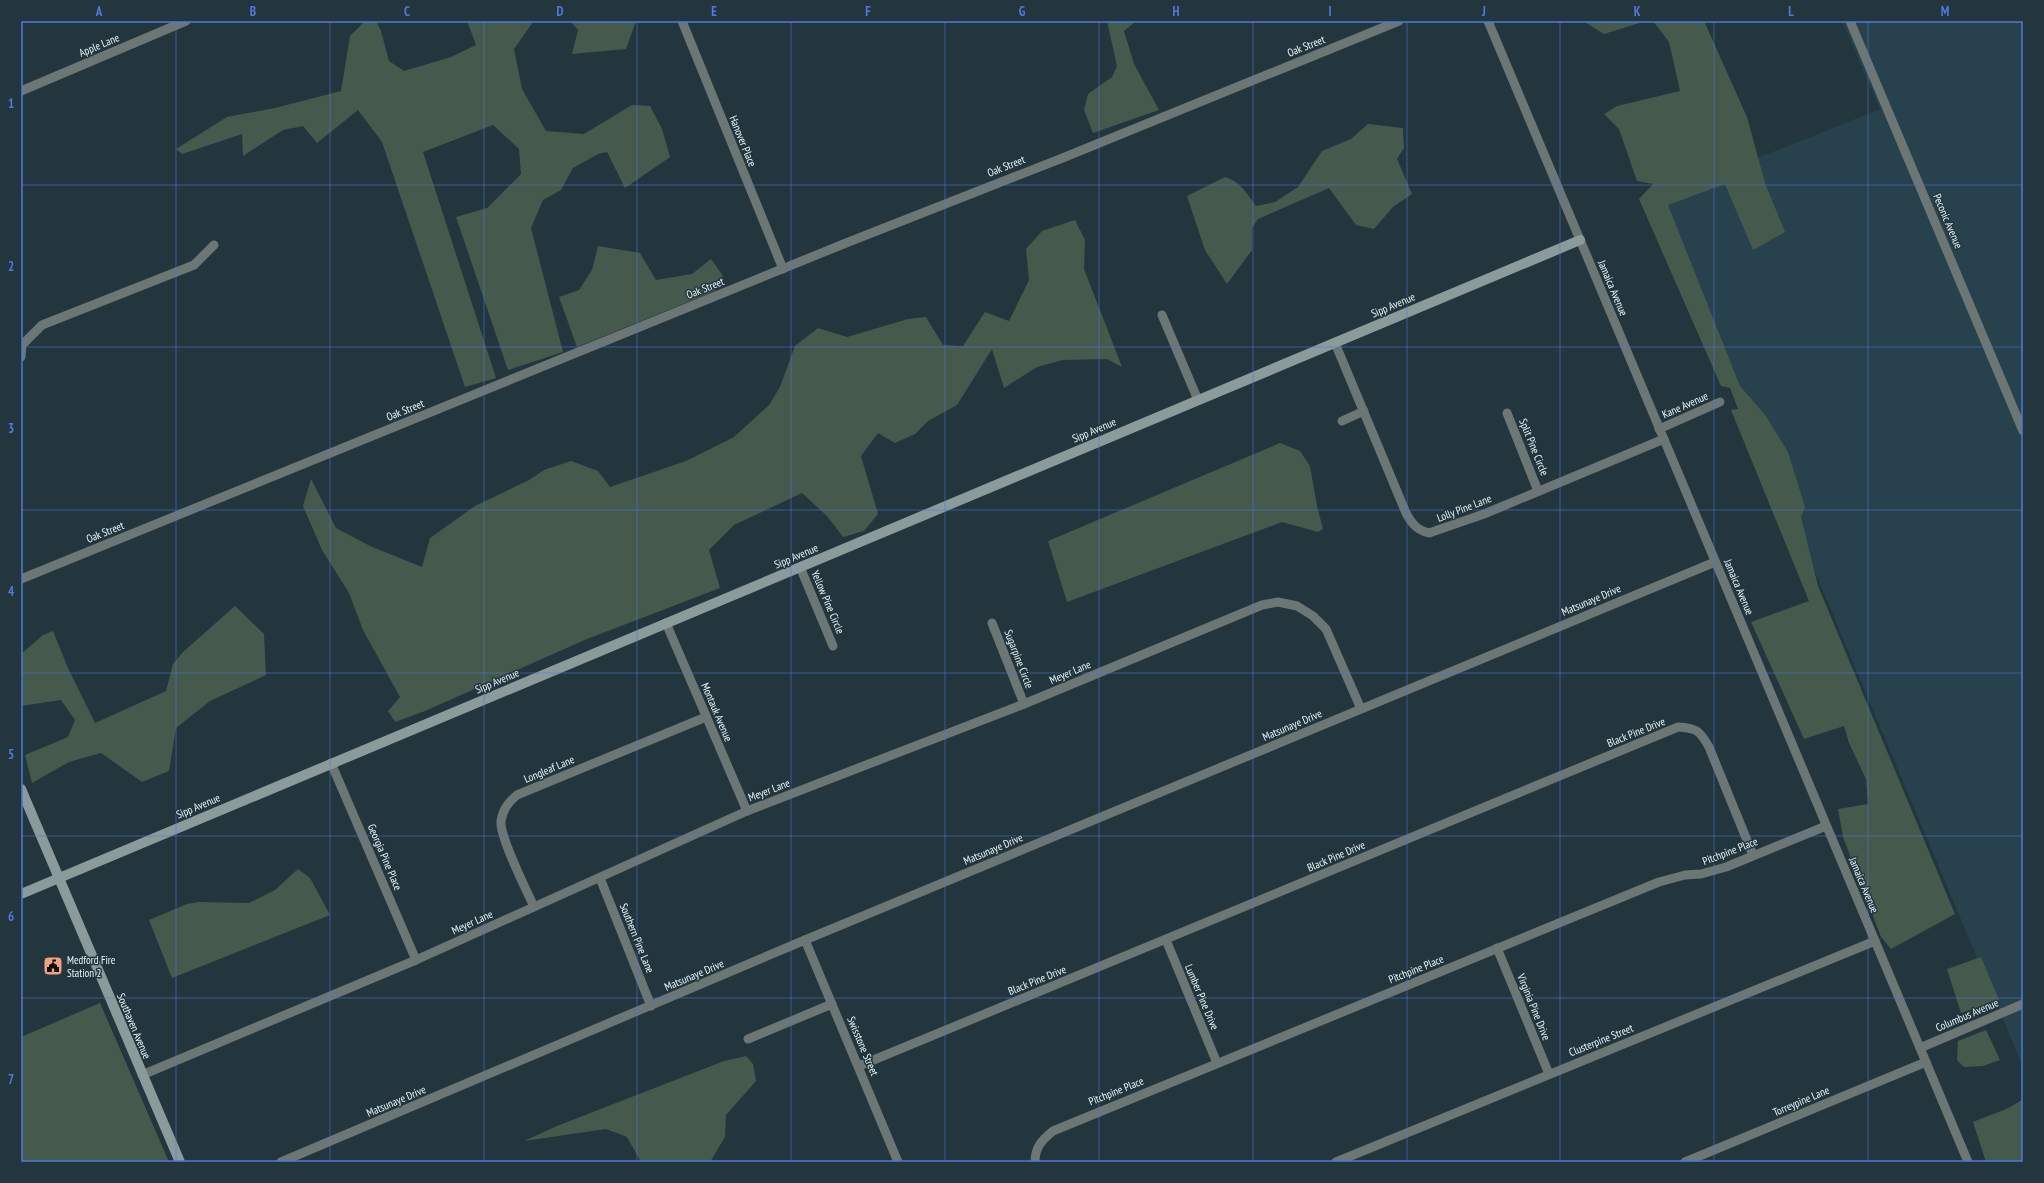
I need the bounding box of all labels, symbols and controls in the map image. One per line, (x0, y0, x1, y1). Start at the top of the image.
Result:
text: A (95, 3, 103, 20)
text: B (250, 3, 256, 20)
text: C (404, 3, 410, 20)
text: D (557, 3, 564, 20)
text: E (711, 3, 717, 20)
text: F (865, 3, 871, 20)
text: G (1019, 3, 1026, 20)
text: H (1173, 3, 1180, 20)
text: I (1328, 3, 1332, 20)
text: J (1481, 3, 1486, 20)
text: K (1634, 3, 1641, 20)
text: L (1788, 3, 1794, 20)
text: M (1941, 3, 1950, 20)
street label: Apple Lane (77, 30, 122, 60)
street label: Oak Street (1285, 32, 1327, 60)
text: 1 (8, 95, 14, 112)
street label: Hanover Place (726, 113, 760, 169)
street label: Oak Street (985, 152, 1027, 180)
street label: Peconic Avenue (1930, 191, 1966, 251)
street label: Jamaica Avenue (1595, 257, 1631, 318)
text: 2 (8, 258, 14, 275)
street label: Oak Street (684, 274, 726, 302)
street label: Sipp Avenue (1369, 289, 1418, 321)
street label: Kane Avenue (1660, 388, 1711, 421)
street label: Oak Street (384, 396, 426, 424)
street label: Sipp Avenue (1070, 414, 1119, 446)
street label: Split Pine Circle (1516, 416, 1552, 478)
text: 3 (8, 420, 14, 437)
street label: Lolly Pine Lane (1435, 491, 1494, 525)
street label: Oak Street (84, 518, 126, 546)
street label: Sipp Avenue (772, 540, 821, 572)
street label: Jamaica Avenue (1721, 556, 1757, 617)
street label: Yellow Pine Circle (808, 568, 848, 636)
street label: Matsunaye Drive (1559, 581, 1623, 619)
text: 4 (8, 583, 15, 600)
street label: Sugarpine Circle (1001, 628, 1037, 691)
street label: Meyer Lane (1047, 657, 1093, 687)
street label: Sipp Avenue (473, 665, 522, 697)
street label: Montauk Avenue (698, 680, 736, 744)
street label: Matsunaye Drive (1260, 706, 1324, 744)
street label: Black Pine Drive (1605, 714, 1668, 750)
text: 5 (8, 746, 14, 763)
street label: Longleaf Lane (522, 752, 577, 786)
street label: Meyer Lane (746, 775, 792, 804)
street label: Sipp Avenue (174, 790, 223, 822)
street label: Georgia Pine Place (365, 822, 405, 893)
street label: Matsunaye Drive (961, 830, 1025, 868)
street label: Pitchpine Place (1700, 834, 1760, 868)
street label: Black Pine Drive (1305, 837, 1367, 874)
street label: Jamaica Avenue (1846, 854, 1882, 915)
street label: Southern Pine Lane (617, 901, 658, 975)
street label: Meyer Lane (449, 907, 495, 937)
text: 6 (8, 908, 14, 925)
street label: Pitchpine Place (1386, 951, 1446, 986)
place label: Medford Fire Station 2 (67, 953, 116, 980)
public building icon: Medford Fire Station 2 (42, 955, 64, 977)
street label: Matsunaye Drive (662, 956, 726, 994)
street label: Black Pine Drive (1006, 962, 1069, 998)
street label: Lumber Pine Drive (1182, 962, 1222, 1032)
street label: Virginia Pine Drive (1514, 971, 1554, 1043)
street label: Southaven Avenue (114, 991, 154, 1061)
street label: Columbus Avenue (1933, 995, 2001, 1035)
street label: Swisstone Street (844, 1014, 882, 1078)
street label: Clusterpine Street (1567, 1021, 1635, 1059)
text: 7 (8, 1071, 14, 1088)
street label: Pitchpine Place (1086, 1073, 1146, 1108)
street label: Matsunaye Drive (364, 1082, 428, 1120)
street label: Torreypine Lane (1771, 1083, 1832, 1119)

